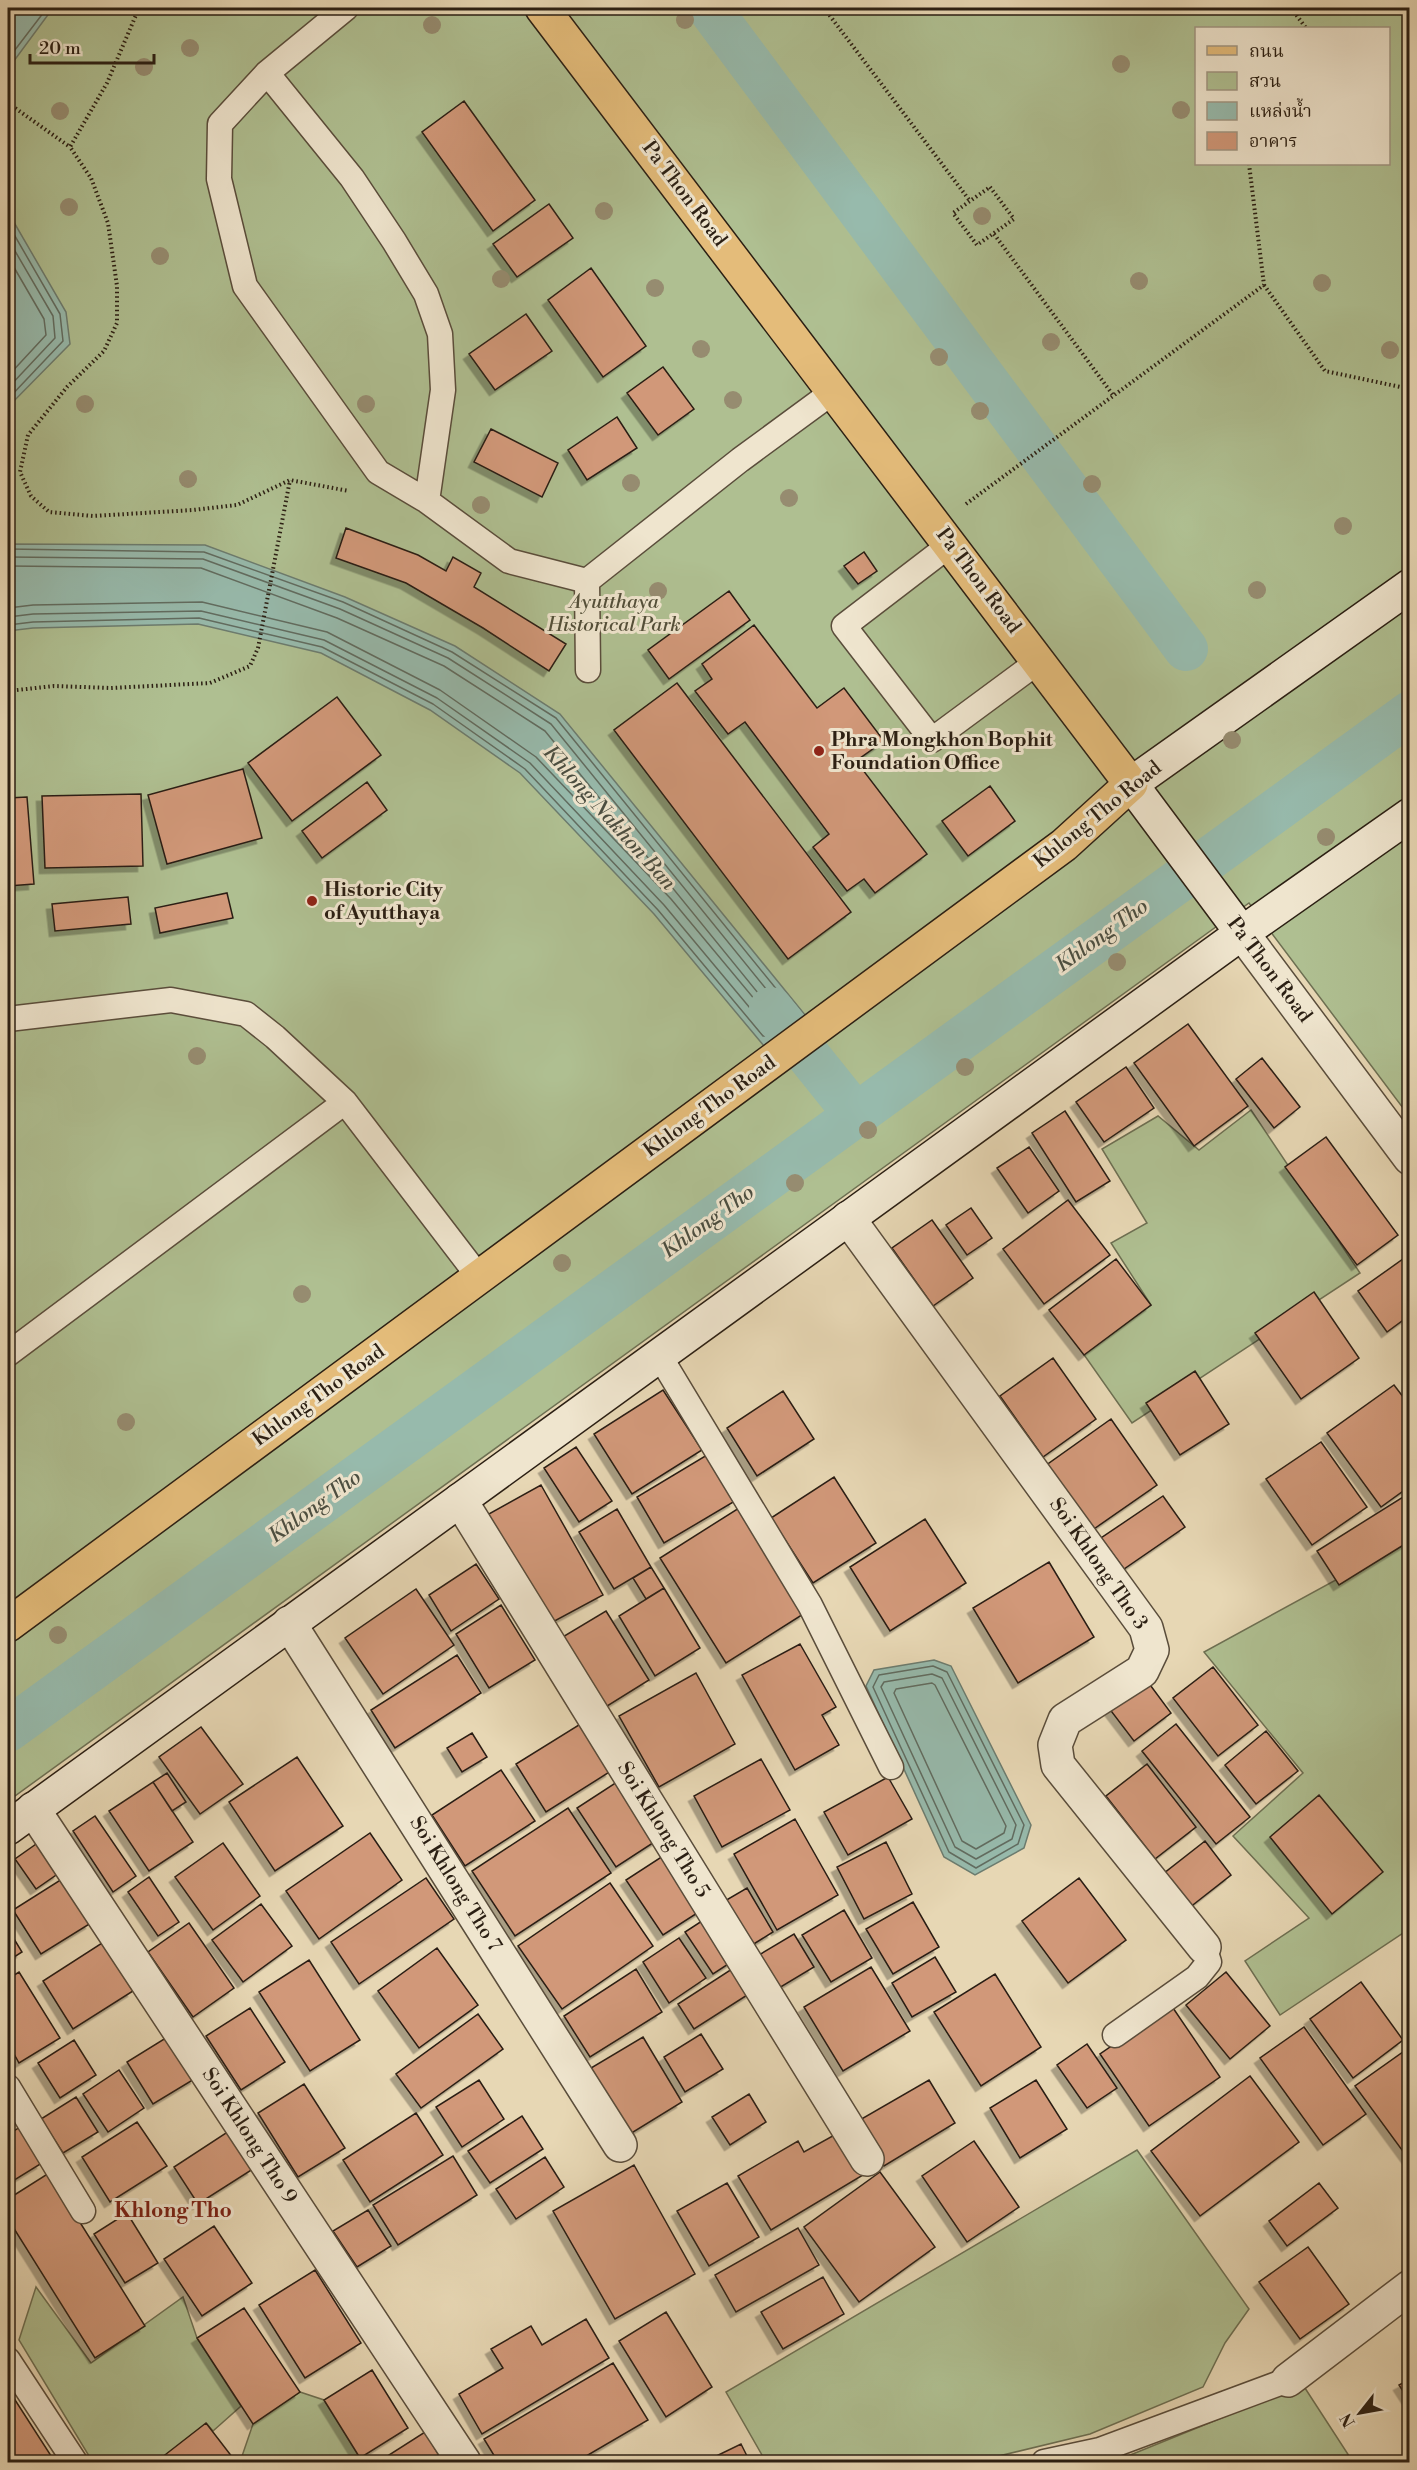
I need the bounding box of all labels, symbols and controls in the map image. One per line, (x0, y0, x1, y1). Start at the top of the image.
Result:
scale bar (30, 27, 154, 65)
legend (1195, 27, 1390, 165)
text: 20 m (39, 37, 81, 60)
text: ถนน (1249, 40, 1284, 63)
text: สวน (1249, 70, 1281, 93)
text: แหล่งน้ำ (1249, 97, 1312, 123)
text: อาคาร (1249, 130, 1298, 153)
street label: Pa Thon Road (636, 136, 732, 252)
street label: Pa Thon Road (930, 523, 1026, 639)
park label: Ayutthaya Historical Park (546, 590, 681, 638)
place label: Phra Mongkhon Bophit Foundation Office (831, 728, 1054, 776)
water label: Khlong Nakhon Ban (537, 740, 681, 896)
marker: Phra Mongkhon Bophit Foundation Office (812, 744, 826, 758)
street label: Khlong Tho Road (1029, 755, 1168, 874)
place label: Historic City of Ayutthaya (324, 878, 444, 926)
marker: Historic City of Ayutthaya (305, 894, 319, 908)
water label: Khlong Tho (1051, 894, 1153, 978)
street label: Pa Thon Road (1221, 912, 1317, 1028)
street label: Khlong Tho Road (639, 1050, 782, 1163)
water label: Khlong Tho (657, 1180, 759, 1264)
street label: Khlong Tho Road (248, 1339, 391, 1452)
water label: Khlong Tho (264, 1465, 366, 1549)
street label: Soi Khlong Tho 3 (1043, 1493, 1153, 1635)
street label: Soi Khlong Tho 5 (611, 1757, 715, 1903)
street label: Soi Khlong Tho 7 (403, 1812, 507, 1956)
street label: Soi Khlong Tho 9 (196, 2064, 302, 2208)
district label: Khlong Tho (114, 2198, 232, 2224)
north arrow (1330, 2383, 1390, 2443)
text: N (1336, 2409, 1360, 2431)

